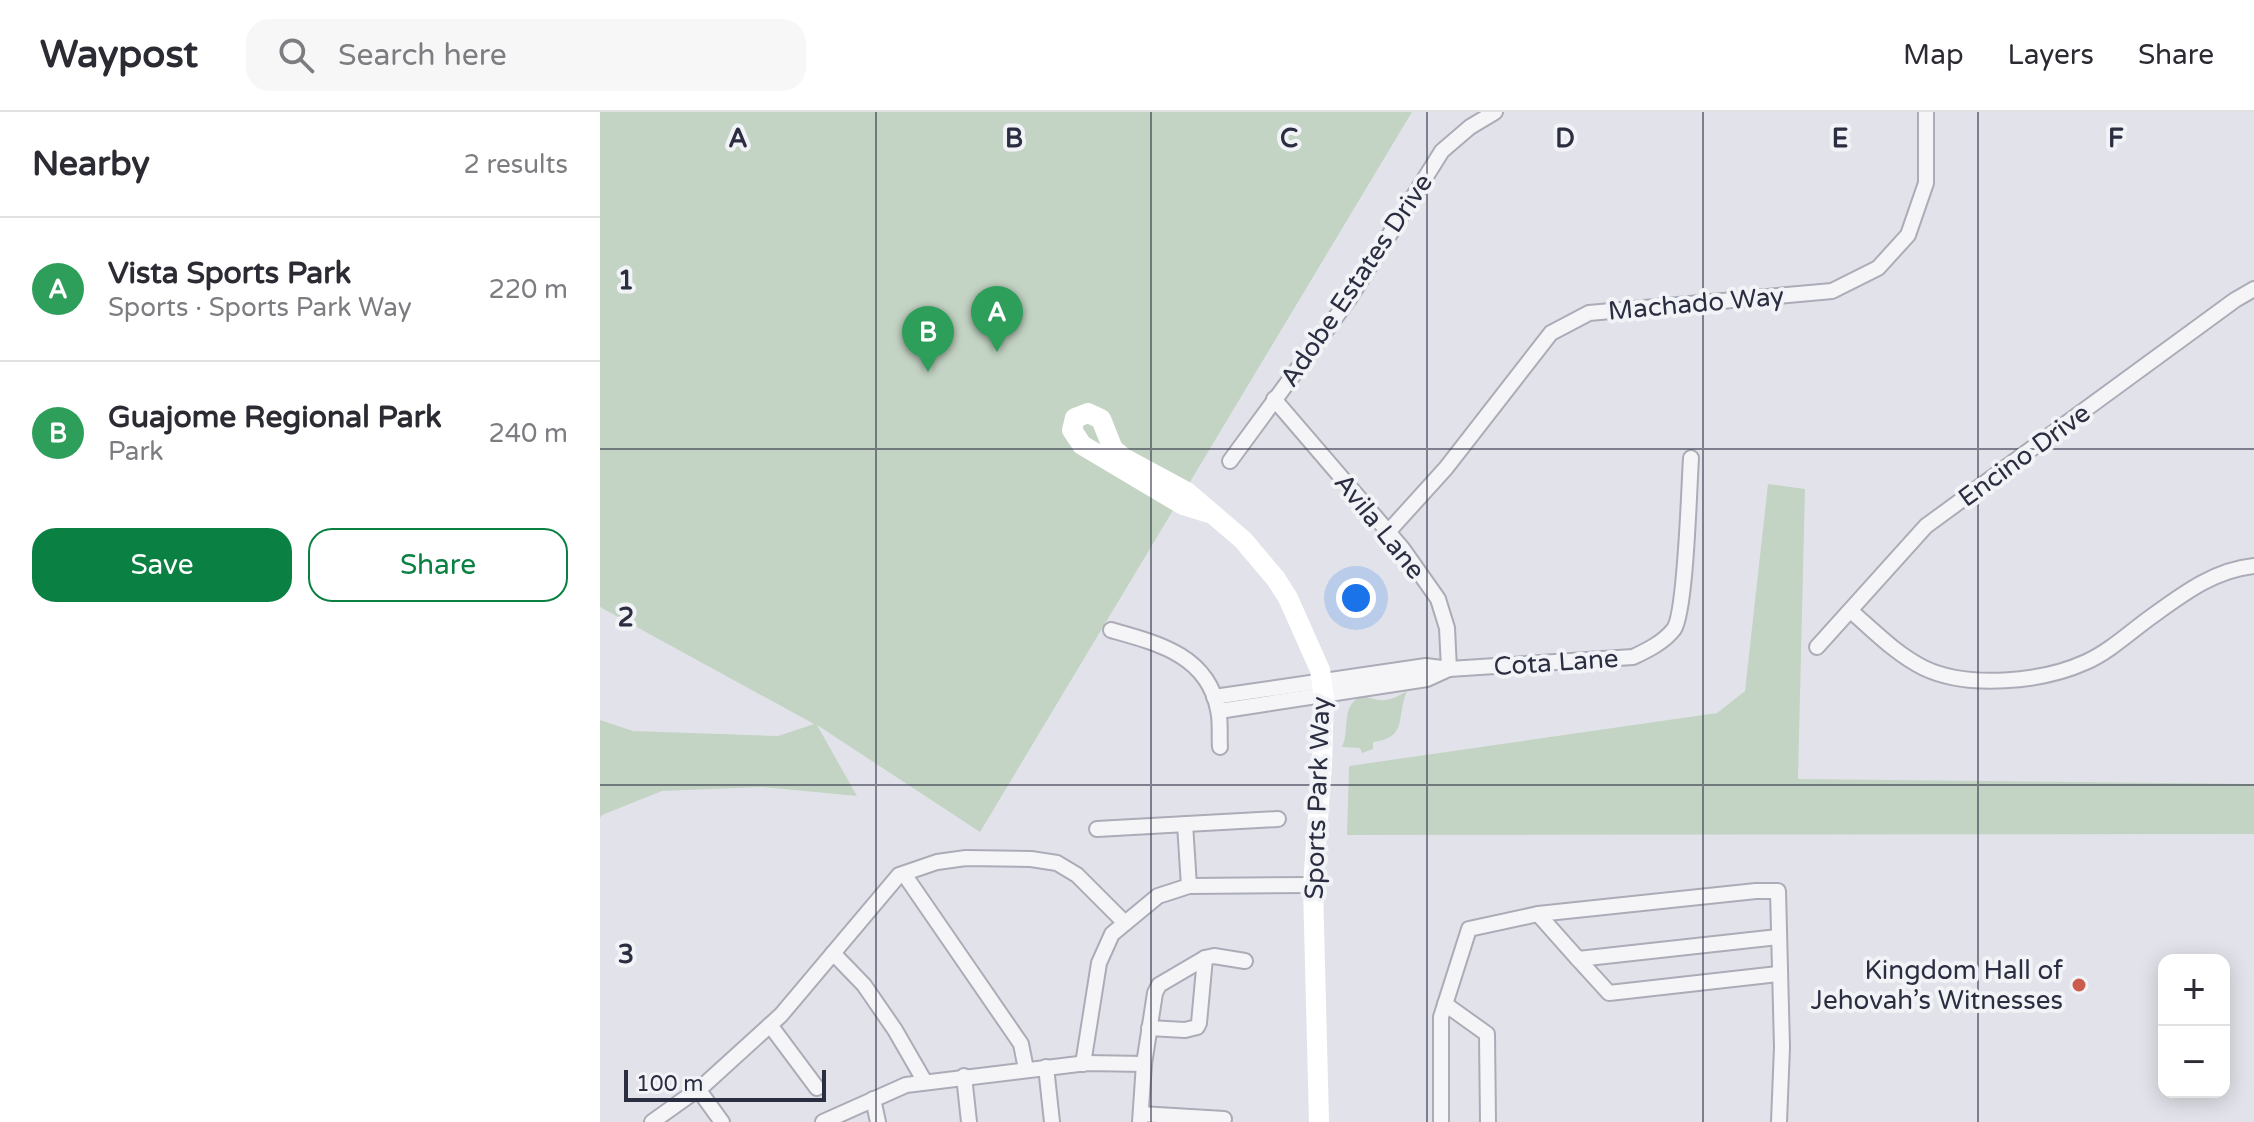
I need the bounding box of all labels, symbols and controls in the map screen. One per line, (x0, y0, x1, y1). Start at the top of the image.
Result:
search box (246, 19, 806, 91)
text: Waypost (40, 32, 198, 78)
icon: search (274, 33, 318, 77)
text: Search here (338, 37, 507, 74)
text: Map (1903, 38, 1964, 72)
text: Layers (2008, 38, 2094, 72)
text: Share (2138, 38, 2214, 72)
text: A (728, 123, 748, 154)
text: B (1005, 123, 1023, 154)
text: C (1280, 123, 1298, 154)
text: D (1555, 123, 1575, 154)
text: E (1832, 123, 1848, 154)
text: F (2108, 123, 2124, 154)
text: Nearby (32, 144, 150, 185)
text: 2 results (463, 149, 568, 180)
street label: Adobe Estates Drive (1274, 168, 1439, 393)
text: Vista Sports Park (108, 255, 351, 292)
text: 1 (618, 265, 634, 296)
text: A (48, 274, 68, 305)
text: 220 m (488, 274, 568, 305)
street label: Machado Way (1607, 280, 1785, 327)
pin: A (971, 286, 1023, 352)
text: Sports · Sports Park Way (108, 292, 412, 323)
pin: B (902, 306, 954, 372)
street label: Encino Drive (1952, 397, 2096, 514)
text: Guajome Regional Park (108, 399, 441, 436)
text: B (49, 418, 67, 449)
text: 240 m (488, 418, 568, 449)
text: Park (108, 436, 164, 467)
street label: Avila Lane (1328, 467, 1432, 585)
button: Save (32, 528, 292, 602)
button: Share (308, 528, 568, 602)
your location (1336, 578, 1376, 618)
text: 2 (618, 602, 634, 633)
street label: Cota Lane (1493, 643, 1619, 682)
street label: Sports Park Way (1298, 696, 1337, 900)
text: 3 (618, 939, 634, 970)
map controls (2158, 954, 2230, 1098)
button: + (2158, 954, 2230, 1026)
place label: Kingdom Hall of Jehovah’s Witnesses (1811, 955, 2063, 1016)
marker: Kingdom Hall of Jehovah’s Witnesses (2070, 976, 2088, 994)
button: − (2158, 1026, 2230, 1098)
scale bar (624, 1066, 826, 1102)
text: 100 m (636, 1071, 703, 1097)

